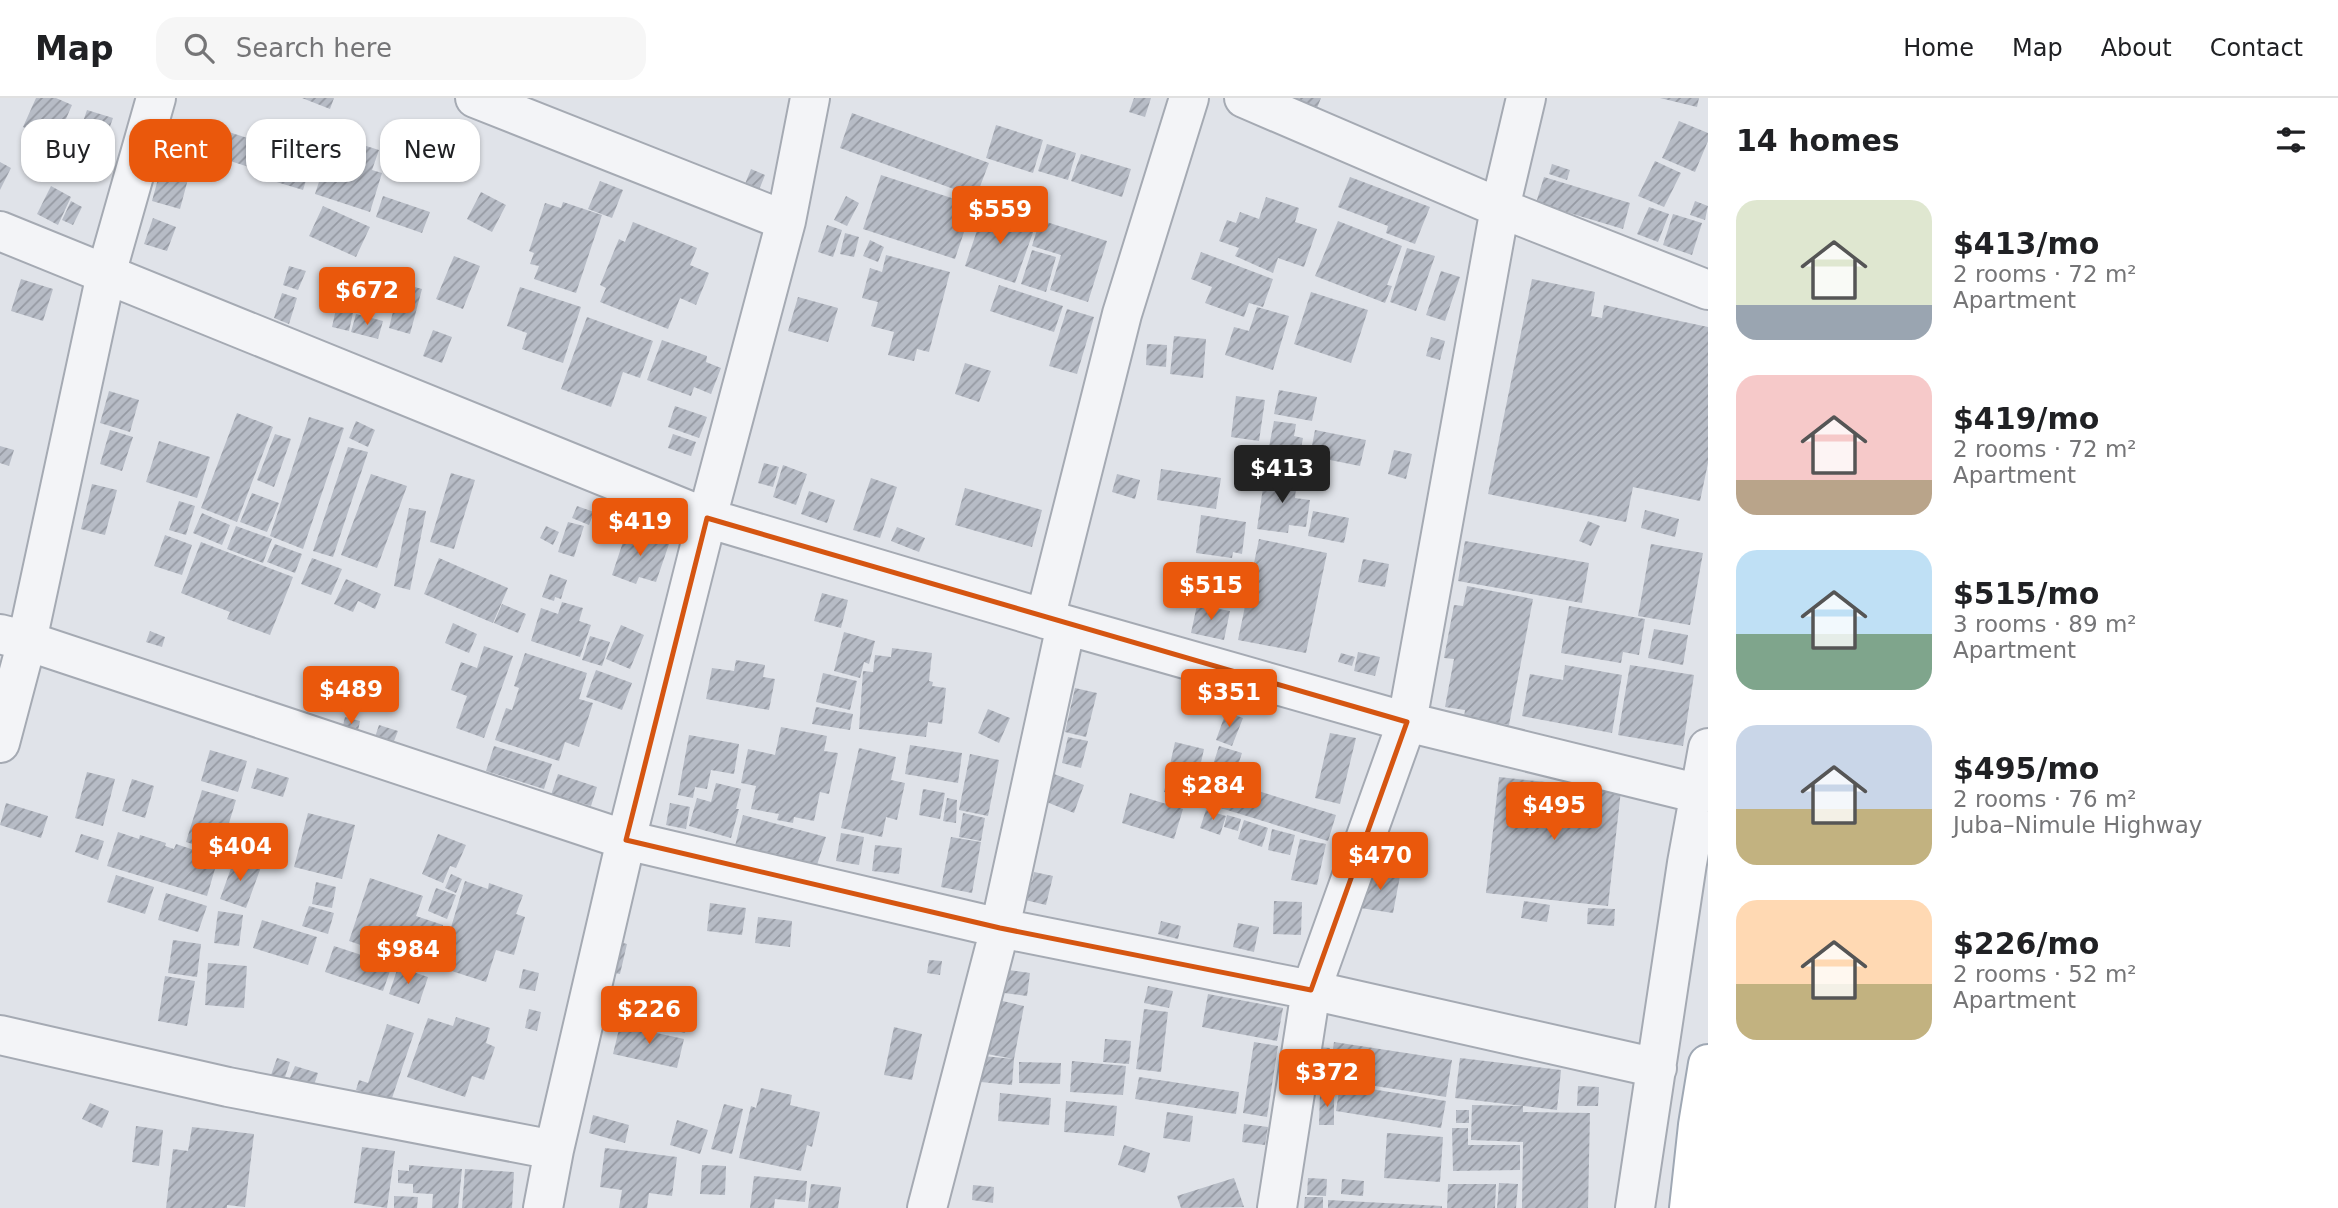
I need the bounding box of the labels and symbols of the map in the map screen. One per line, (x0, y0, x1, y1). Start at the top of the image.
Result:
pin: $559 (959, 186, 1041, 246)
pin: $672 (326, 268, 408, 327)
pin: $413 (1241, 446, 1323, 505)
pin: $419 (599, 498, 681, 558)
pin: $515 (1170, 562, 1252, 622)
pin: $489 (310, 666, 392, 726)
pin: $351 (1188, 670, 1270, 729)
pin: $284 (1172, 762, 1254, 822)
pin: $495 (1513, 782, 1595, 842)
pin: $404 (199, 824, 281, 883)
pin: $470 (1339, 832, 1421, 892)
pin: $984 (367, 926, 449, 986)
pin: $226 (608, 986, 690, 1046)
pin: $372 (1286, 1049, 1368, 1109)

